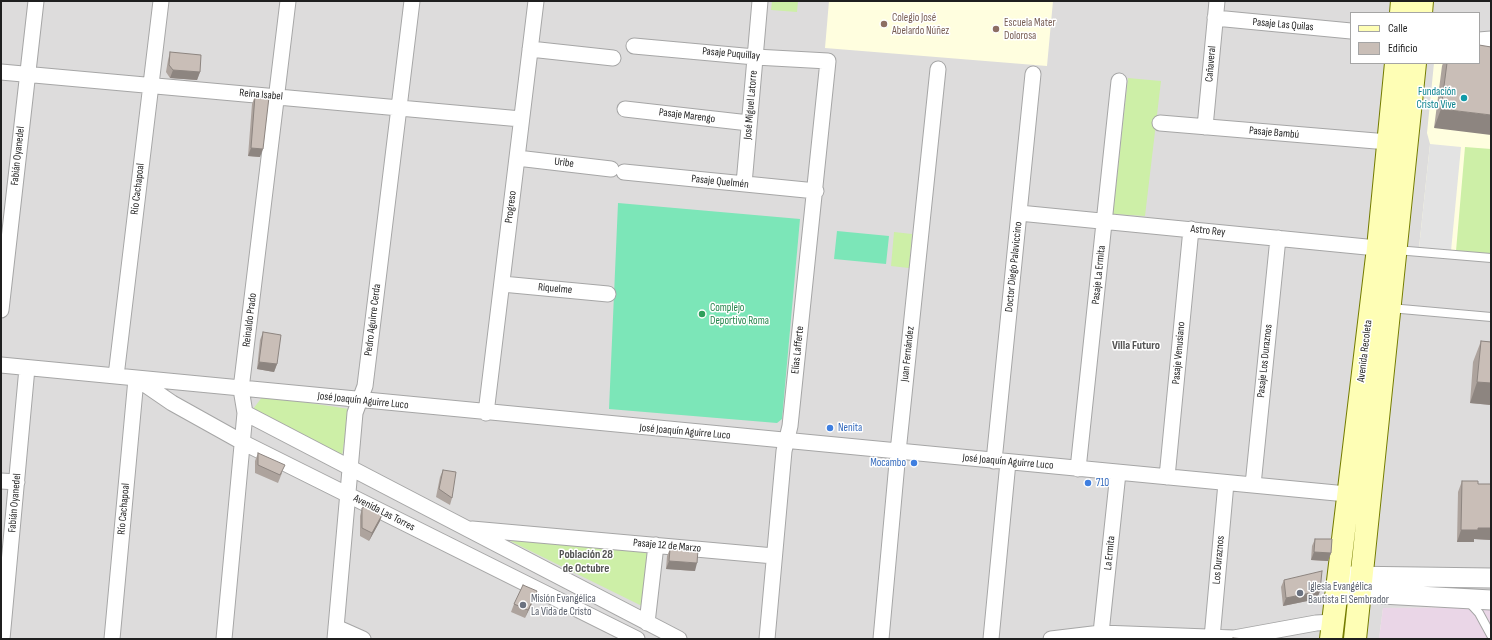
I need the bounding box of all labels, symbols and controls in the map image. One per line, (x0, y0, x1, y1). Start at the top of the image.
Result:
place label: Colegio José Abelardo Núñez (892, 11, 949, 37)
legend (1350, 12, 1480, 64)
place label: Escuela Mater Dolorosa (1004, 16, 1056, 42)
street label: Pasaje Las Quilas (1252, 16, 1314, 34)
marker: Colegio José Abelardo Núñez (879, 19, 889, 29)
text: Calle (1388, 21, 1408, 36)
marker: Escuela Mater Dolorosa (991, 24, 1001, 34)
text: Edificio (1388, 41, 1417, 56)
street label: Pasaje Puquillay (702, 45, 760, 63)
street label: Cañaveral (1203, 45, 1219, 83)
street label: José Miguel Latorre (741, 70, 761, 140)
place label: Fundación Cristo Vive (1416, 85, 1456, 111)
street label: Reina Isabel (239, 87, 283, 103)
marker: Fundación Cristo Vive (1459, 93, 1469, 103)
street label: Pasaje Marengo (658, 106, 716, 126)
street label: Pasaje Bambú (1248, 124, 1300, 142)
street label: Fabián Oyanedel (8, 126, 28, 186)
street label: Uribe (553, 155, 575, 171)
street label: Río Cachapoal (128, 163, 148, 215)
street label: Pasaje Quelmén (691, 172, 749, 192)
street label: Progreso (502, 190, 520, 224)
street label: Doctor Diego Palaviccino (1003, 221, 1025, 313)
street label: Astro Rey (1190, 223, 1226, 239)
street label: Pasaje La Ermita (1089, 245, 1109, 305)
street label: Riquelme (537, 281, 573, 297)
street label: Pedro Aguirre Cerda (362, 283, 384, 357)
street label: Reinaldo Prado (240, 292, 260, 348)
place label: Complejo Deportivo Roma (710, 301, 769, 327)
marker: Complejo Deportivo Roma (697, 309, 707, 319)
street label: Avenida Recoleta (1355, 319, 1375, 383)
street label: Pasaje Venusiano (1170, 321, 1188, 385)
street label: Pasaje Los Duraznos (1255, 324, 1275, 398)
street label: Elías Lafferte (789, 325, 807, 375)
street label: Juan Fernández (899, 326, 917, 382)
district label: Villa Futuro (1112, 339, 1160, 353)
street label: José Joaquín Aguirre Luco (317, 390, 409, 412)
street label: José Joaquín Aguirre Luco (639, 421, 731, 443)
place label: Nenita (838, 421, 862, 435)
marker: Nenita (825, 423, 835, 433)
street label: José Joaquín Aguirre Luco (962, 451, 1054, 473)
place label: Mocambo (870, 456, 906, 470)
marker: Mocambo (909, 458, 919, 468)
street label: Fabián Oyanedel (6, 473, 24, 533)
place label: 710 (1096, 476, 1109, 490)
marker: 710 (1083, 478, 1093, 488)
street label: Río Cachapoal (115, 483, 133, 535)
street label: Avenida Las Torres (351, 492, 417, 534)
street label: La Ermita (1102, 535, 1118, 571)
street label: Los Duraznos (1210, 535, 1228, 585)
street label: Pasaje 12 de Marzo (632, 536, 702, 556)
district label: Población 28 de Octubre (559, 548, 613, 576)
place label: Iglesia Evangélica Bautista El Sembrador (1308, 580, 1389, 606)
marker: Iglesia Evangélica Bautista El Sembrador (1295, 588, 1305, 598)
place label: Misión Evangélica La Vida de Cristo (531, 592, 596, 618)
marker: Misión Evangélica La Vida de Cristo (518, 600, 528, 610)

